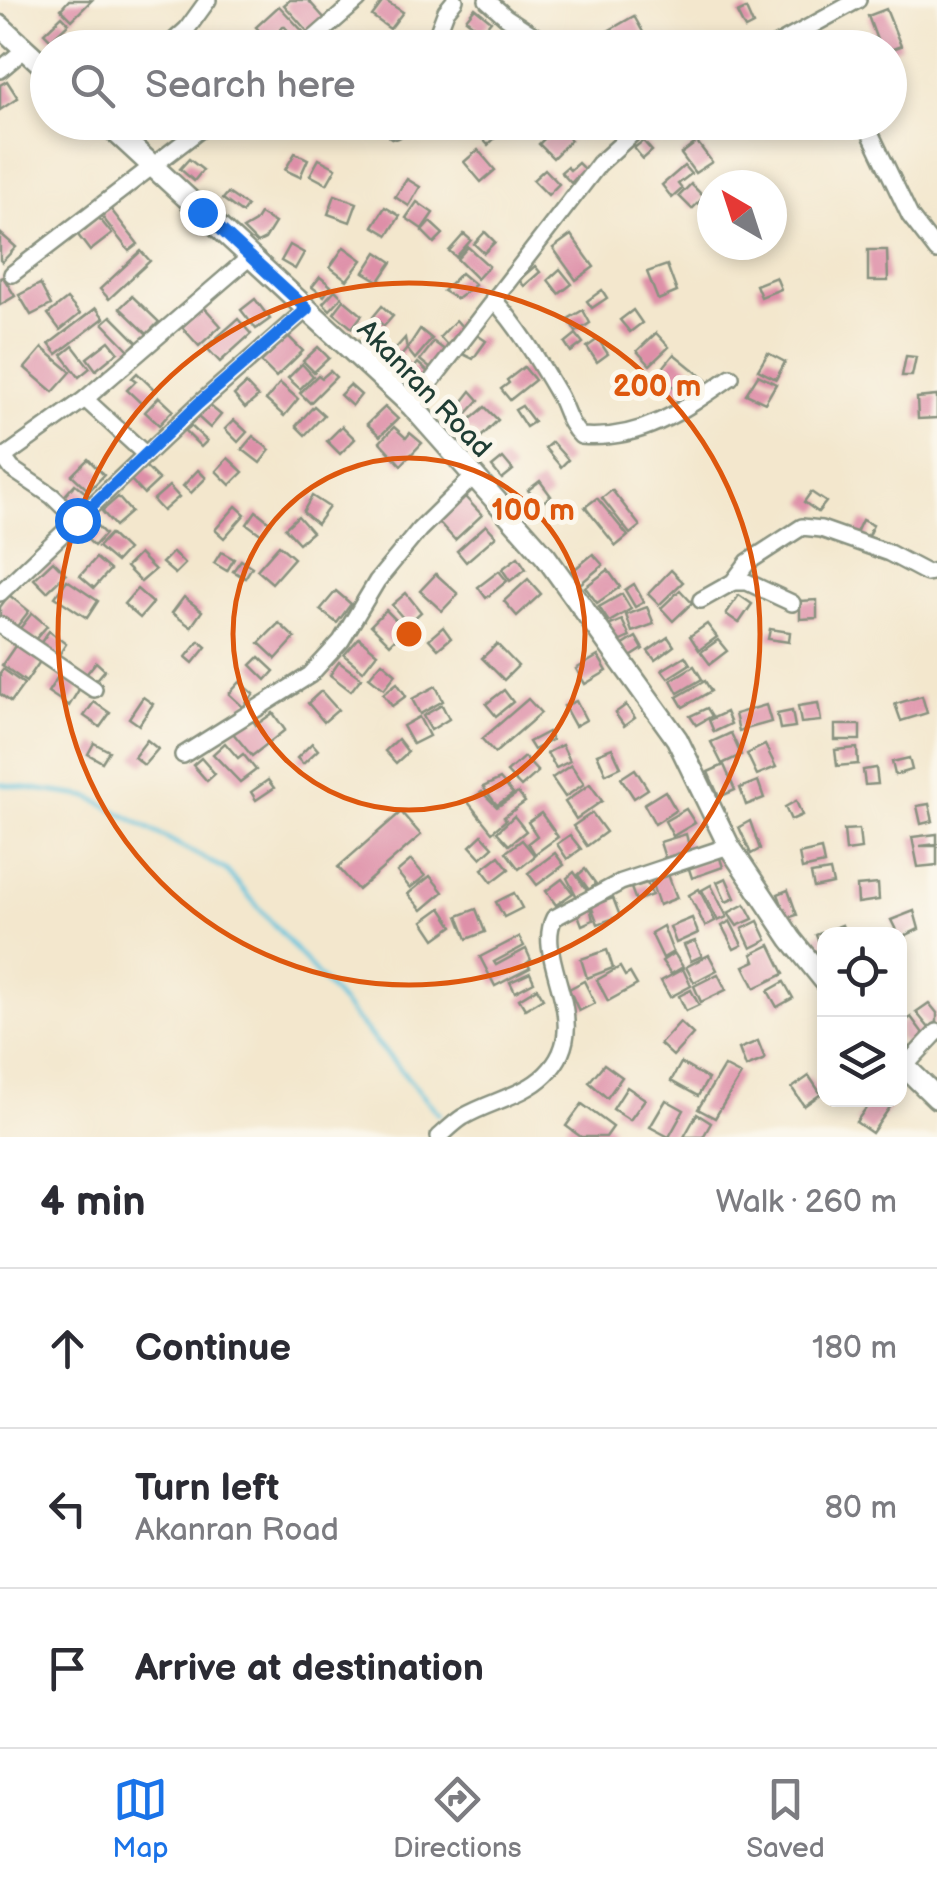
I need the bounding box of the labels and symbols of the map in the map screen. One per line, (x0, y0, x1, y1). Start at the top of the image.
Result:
north arrow (697, 170, 787, 260)
route end (180, 190, 226, 236)
street label: Akanran Road (350, 313, 498, 465)
text: 200 m (613, 369, 701, 405)
text: 100 m (491, 493, 575, 529)
route start (55, 498, 101, 544)
centre of rings (391, 616, 427, 652)

